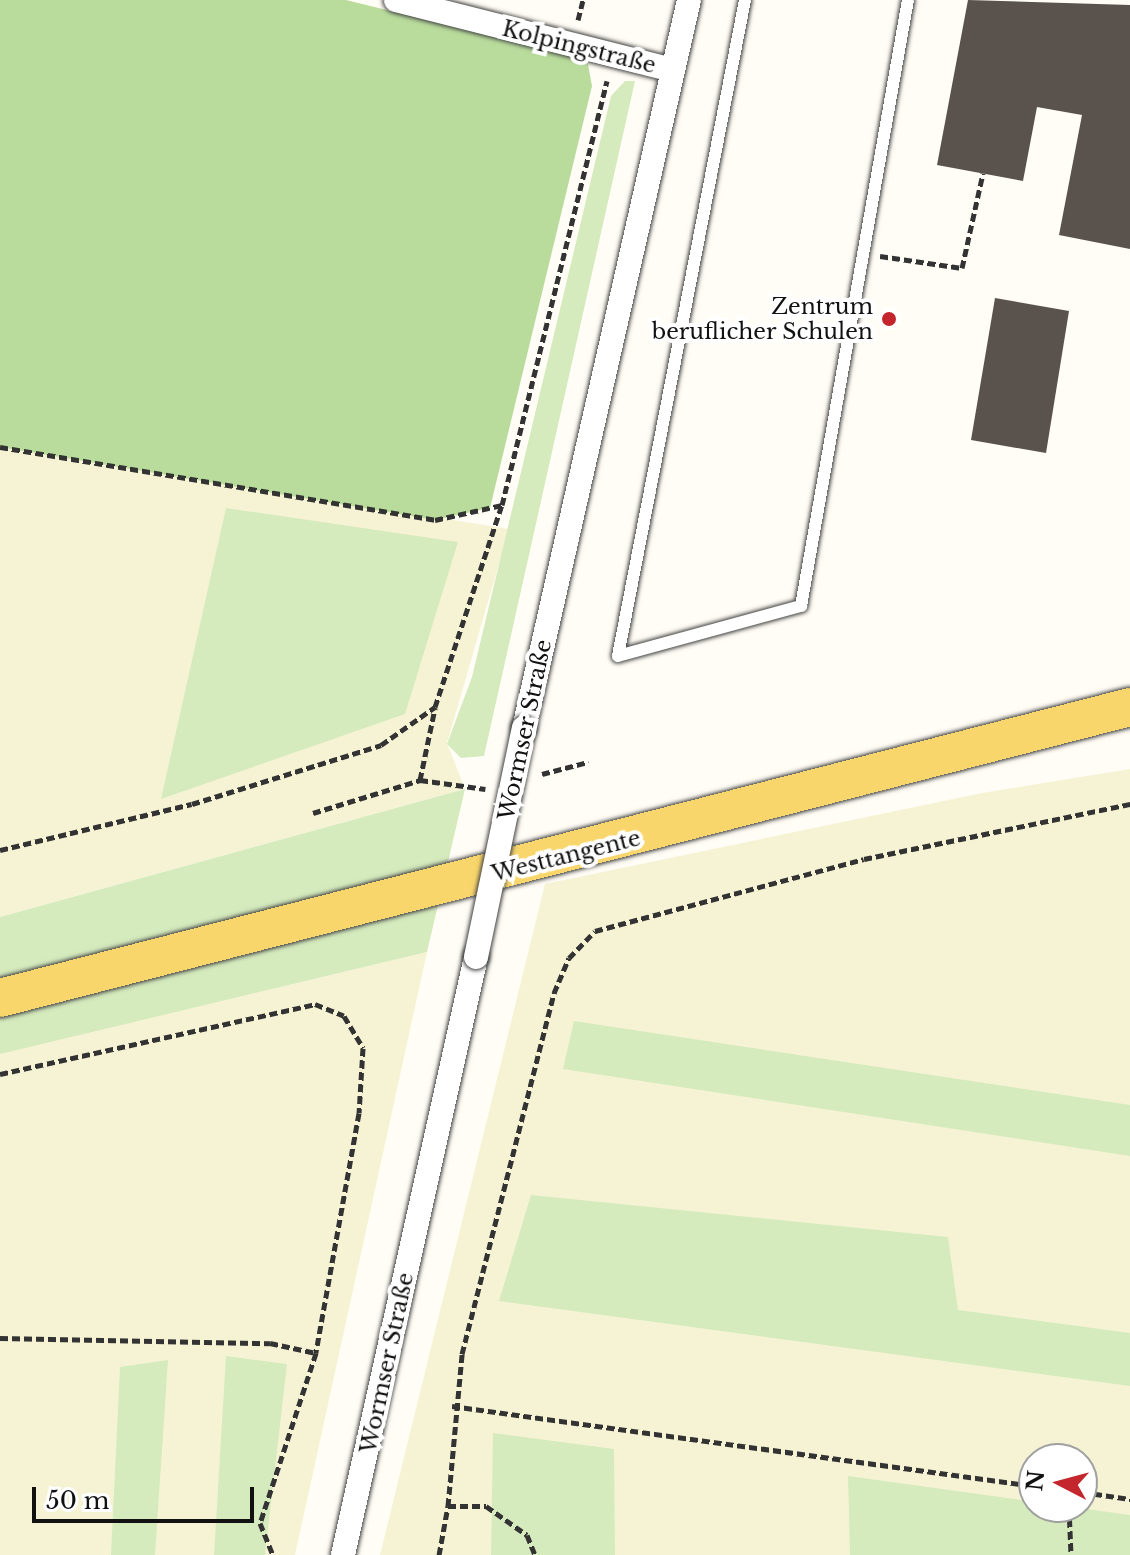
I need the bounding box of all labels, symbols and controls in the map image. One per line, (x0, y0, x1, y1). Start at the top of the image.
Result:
street label: Kolpingstraße (499, 15, 659, 79)
place label: Zentrum beruflicher Schulen (651, 293, 873, 344)
marker: Zentrum beruflicher Schulen (880, 310, 898, 328)
street label: Wormser Straße (493, 637, 557, 823)
street label: Westtangente (489, 825, 643, 887)
street label: Wormser Straße (355, 1270, 419, 1456)
north arrow (1018, 1443, 1098, 1523)
text: N (1021, 1469, 1050, 1492)
scale bar (36, 1471, 258, 1521)
text: 50 m (46, 1486, 109, 1515)

